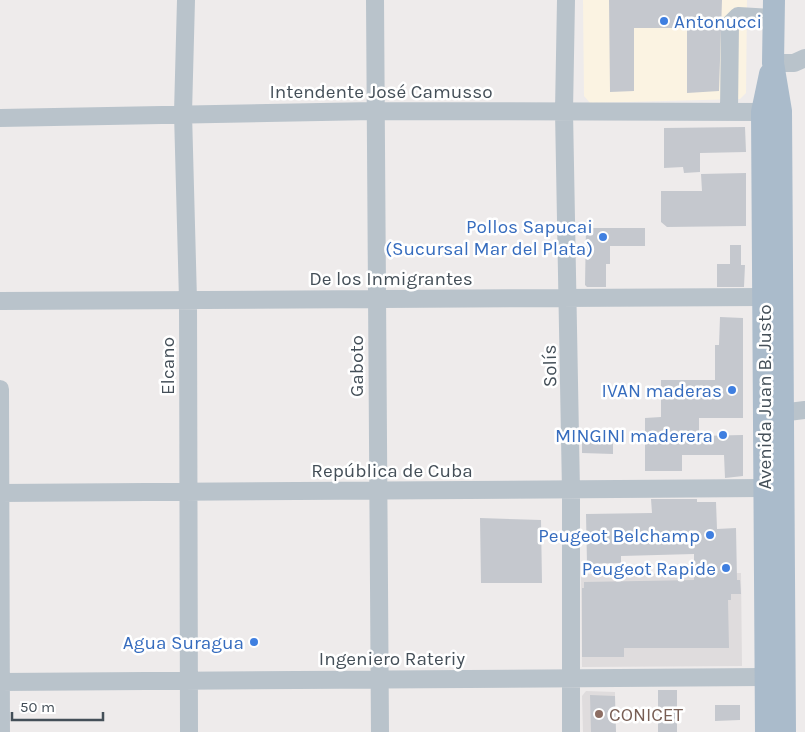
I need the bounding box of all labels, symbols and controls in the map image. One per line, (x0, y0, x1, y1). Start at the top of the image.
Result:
place label: Antonucci (674, 11, 762, 33)
marker: Antonucci (658, 15, 670, 27)
street label: Intendente José Camusso (269, 81, 493, 103)
place label: Pollos Sapucai (Sucursal Mar del Plata) (385, 216, 593, 260)
marker: Pollos Sapucai (Sucursal Mar del Plata) (597, 231, 609, 243)
street label: De los Inmigrantes (309, 268, 473, 290)
street label: Avenida Juan B. Justo (754, 304, 776, 490)
street label: Gaboto (346, 335, 368, 397)
street label: Elcano (157, 337, 179, 395)
street label: Solís (539, 344, 561, 388)
place label: IVAN maderas (602, 380, 722, 402)
marker: IVAN maderas (726, 384, 738, 396)
place label: MINGINI maderera (555, 425, 713, 447)
marker: MINGINI maderera (717, 429, 729, 441)
street label: República de Cuba (311, 460, 473, 482)
place label: Peugeot Belchamp (538, 525, 700, 547)
marker: Peugeot Belchamp (704, 529, 716, 541)
place label: Peugeot Rapide (582, 558, 716, 580)
marker: Peugeot Rapide (720, 562, 732, 574)
place label: Agua Suragua (123, 632, 244, 654)
marker: Agua Suragua (248, 636, 260, 648)
street label: Ingeniero Rateriy (319, 648, 465, 670)
scale bar (12, 690, 104, 722)
text: 50 m (20, 698, 55, 716)
place label: CONICET (609, 704, 684, 726)
marker: CONICET (593, 708, 605, 720)

